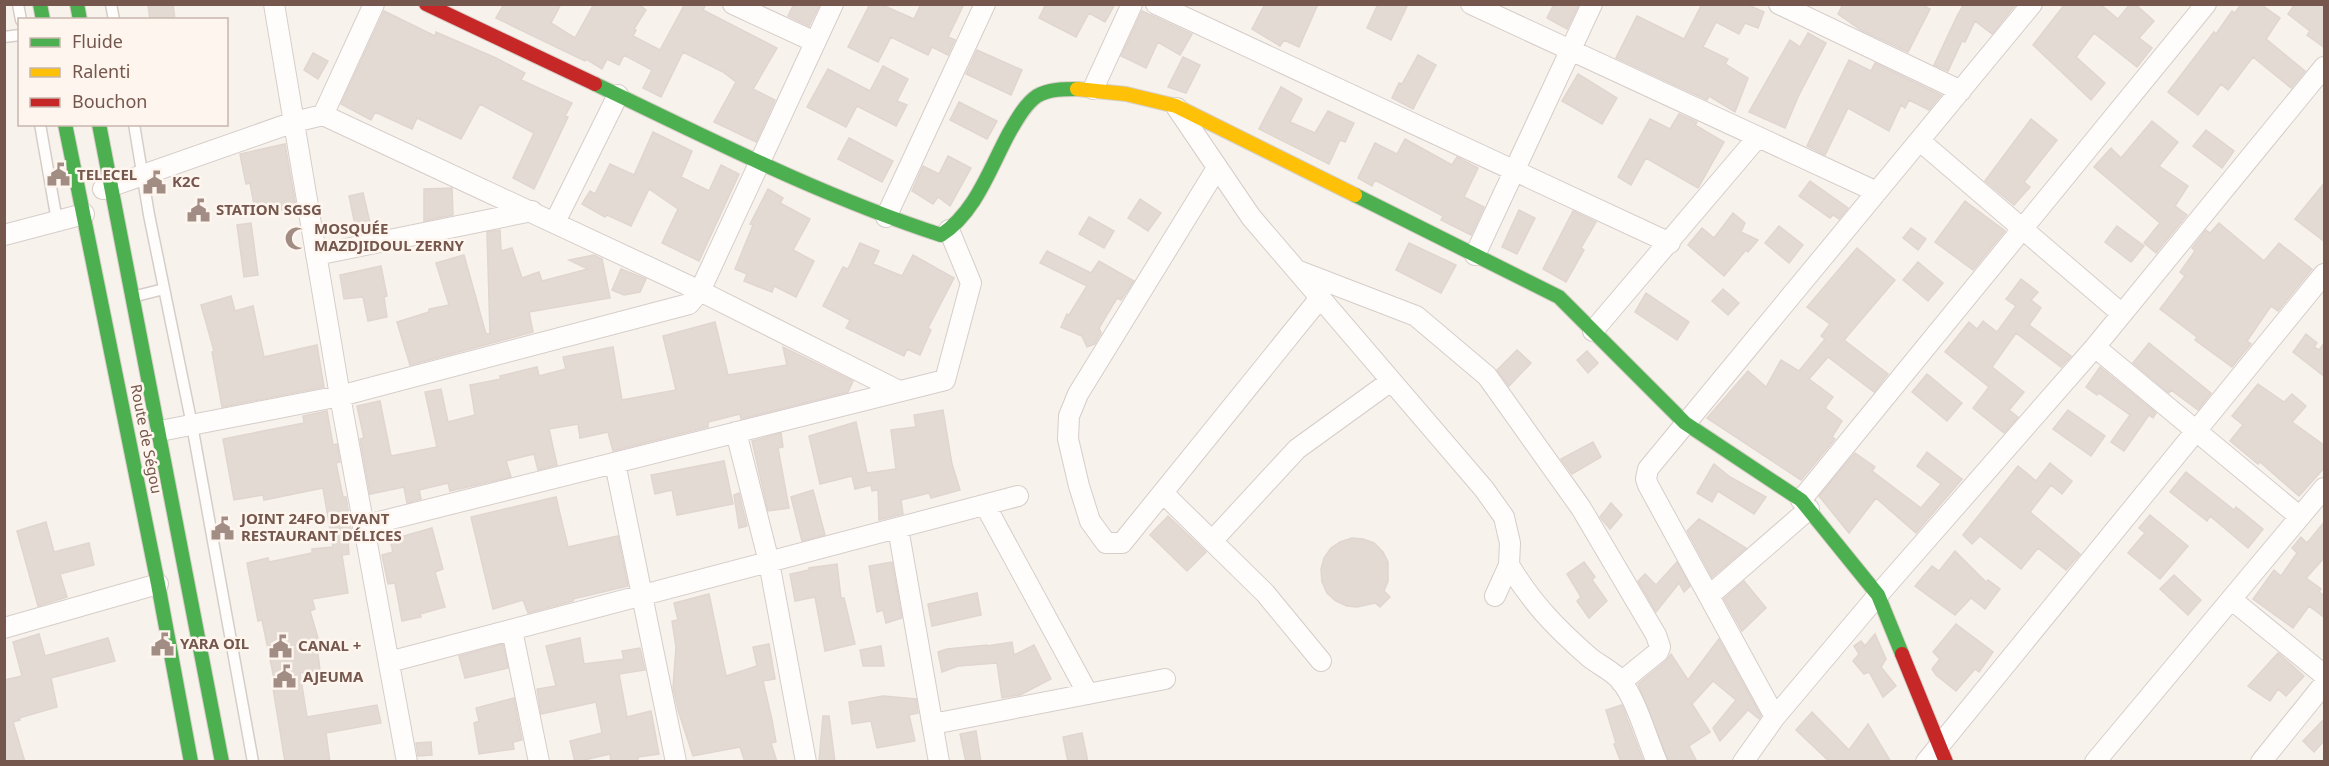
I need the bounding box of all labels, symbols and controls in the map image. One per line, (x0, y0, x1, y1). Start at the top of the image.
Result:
legend (18, 18, 228, 126)
text: Fluide (72, 29, 123, 53)
text: Ralenti (72, 59, 130, 83)
text: Bouchon (72, 89, 148, 113)
public building icon: TELECEL (46, 162, 72, 188)
place label: TELECEL (77, 164, 137, 184)
public building icon: K2C (141, 169, 167, 195)
place label: K2C (172, 171, 201, 191)
public building icon: STATION SGSG (185, 197, 211, 223)
place label: STATION SGSG (216, 199, 322, 219)
place label: MOSQUÉE MAZDJIDOUL ZERNY (314, 218, 465, 255)
mosque icon: MOSQUÉE MAZDJIDOUL ZERNY (283, 225, 309, 251)
street label: Route de Ségou (127, 382, 167, 495)
place label: JOINT 24FO DEVANT RESTAURANT DÉLICES (239, 508, 402, 545)
public building icon: JOINT 24FO DEVANT RESTAURANT DÉLICES (210, 515, 236, 541)
public building icon: YARA OIL (149, 631, 175, 657)
place label: YARA OIL (180, 633, 249, 653)
public building icon: CANAL + (267, 633, 293, 659)
place label: CANAL + (298, 635, 361, 655)
public building icon: AJEUMA (272, 664, 298, 690)
place label: AJEUMA (303, 666, 364, 686)

